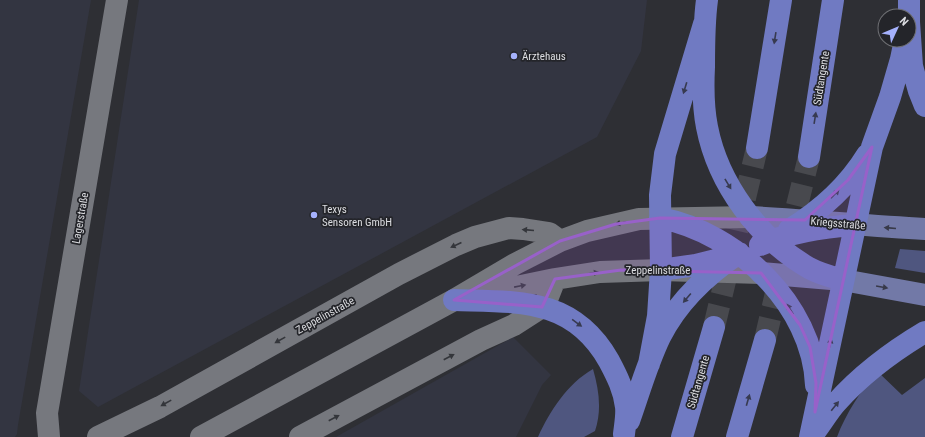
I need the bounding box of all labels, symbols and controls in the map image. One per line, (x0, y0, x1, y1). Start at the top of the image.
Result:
north arrow (877, 8, 917, 48)
text: N (897, 14, 911, 29)
one-way arrow (772, 32, 778, 45)
place label: Ärztehaus (522, 50, 566, 63)
street label: Südtangente (811, 50, 832, 106)
marker: Ärztehaus (509, 51, 519, 61)
one-way arrow (682, 82, 688, 94)
one-way arrow (812, 112, 818, 124)
one-way arrow (725, 178, 732, 190)
one-way arrow (830, 189, 840, 199)
street label: Lagerstraße (70, 191, 91, 245)
place label: Texys Sensoren GmbH (322, 203, 392, 229)
marker: Texys Sensoren GmbH (309, 210, 319, 220)
street label: Kriegsstraße (810, 215, 866, 232)
one-way arrow (615, 220, 628, 226)
one-way arrow (884, 224, 896, 231)
one-way arrow (522, 226, 534, 233)
one-way arrow (451, 242, 462, 248)
street label: Zeppelinstraße (626, 264, 690, 277)
one-way arrow (587, 270, 600, 276)
one-way arrow (513, 283, 526, 289)
one-way arrow (876, 285, 888, 291)
one-way arrow (682, 292, 691, 303)
street label: Zeppelinstraße (294, 294, 357, 337)
one-way arrow (786, 304, 794, 314)
one-way arrow (571, 319, 582, 327)
one-way arrow (274, 336, 286, 343)
one-way arrow (827, 338, 833, 350)
one-way arrow (443, 354, 455, 360)
street label: Südtangente (685, 354, 712, 410)
one-way arrow (745, 393, 751, 405)
one-way arrow (161, 400, 172, 406)
one-way arrow (830, 400, 839, 411)
one-way arrow (328, 415, 340, 422)

